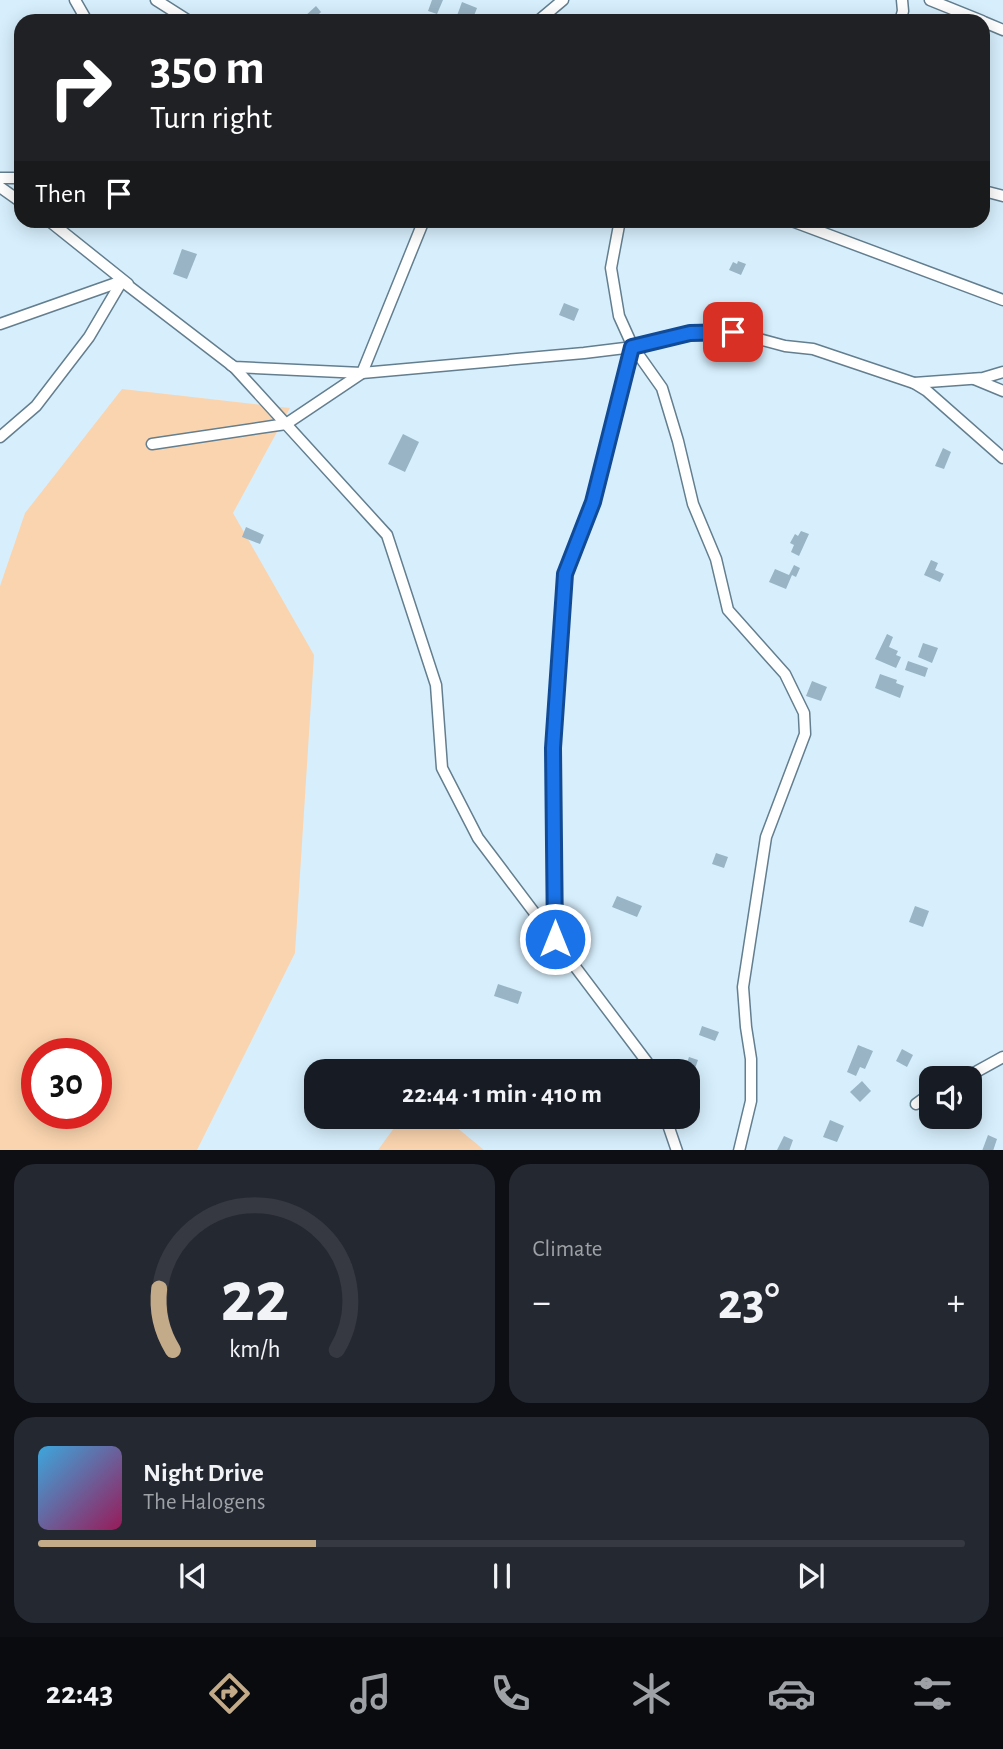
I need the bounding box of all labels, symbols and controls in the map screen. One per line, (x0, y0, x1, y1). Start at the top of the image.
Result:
icon: right (35, 42, 126, 133)
text: 350 m (150, 44, 265, 93)
text: Turn right (150, 102, 272, 134)
icon: arrive (100, 175, 138, 213)
text: Then (35, 181, 86, 207)
pin (703, 302, 763, 362)
icon: arrive (714, 313, 752, 351)
position arrow (518, 902, 592, 976)
speed limit sign: 30 (21, 1038, 112, 1129)
map controls (919, 1066, 982, 1129)
button: sound (919, 1066, 982, 1129)
text: 22:44 · 1 min · 410 m (402, 1081, 602, 1107)
text: Climate (533, 1238, 602, 1261)
text: 22 (220, 1262, 289, 1335)
text: 23° (718, 1276, 780, 1328)
text: − (533, 1284, 551, 1322)
text: + (947, 1284, 965, 1322)
text: km/h (228, 1336, 280, 1361)
text: Night Drive (143, 1460, 264, 1486)
text: The Halogens (143, 1491, 265, 1514)
icon: previous (174, 1557, 212, 1595)
icon: pause (483, 1557, 521, 1595)
icon: next (792, 1557, 830, 1595)
icon: directions (205, 1669, 254, 1718)
icon: music (346, 1669, 395, 1718)
icon: phone (486, 1669, 535, 1718)
icon: climate (627, 1669, 676, 1718)
icon: car (767, 1669, 816, 1718)
icon: filters (908, 1669, 957, 1718)
text: 22:43 (46, 1677, 113, 1709)

